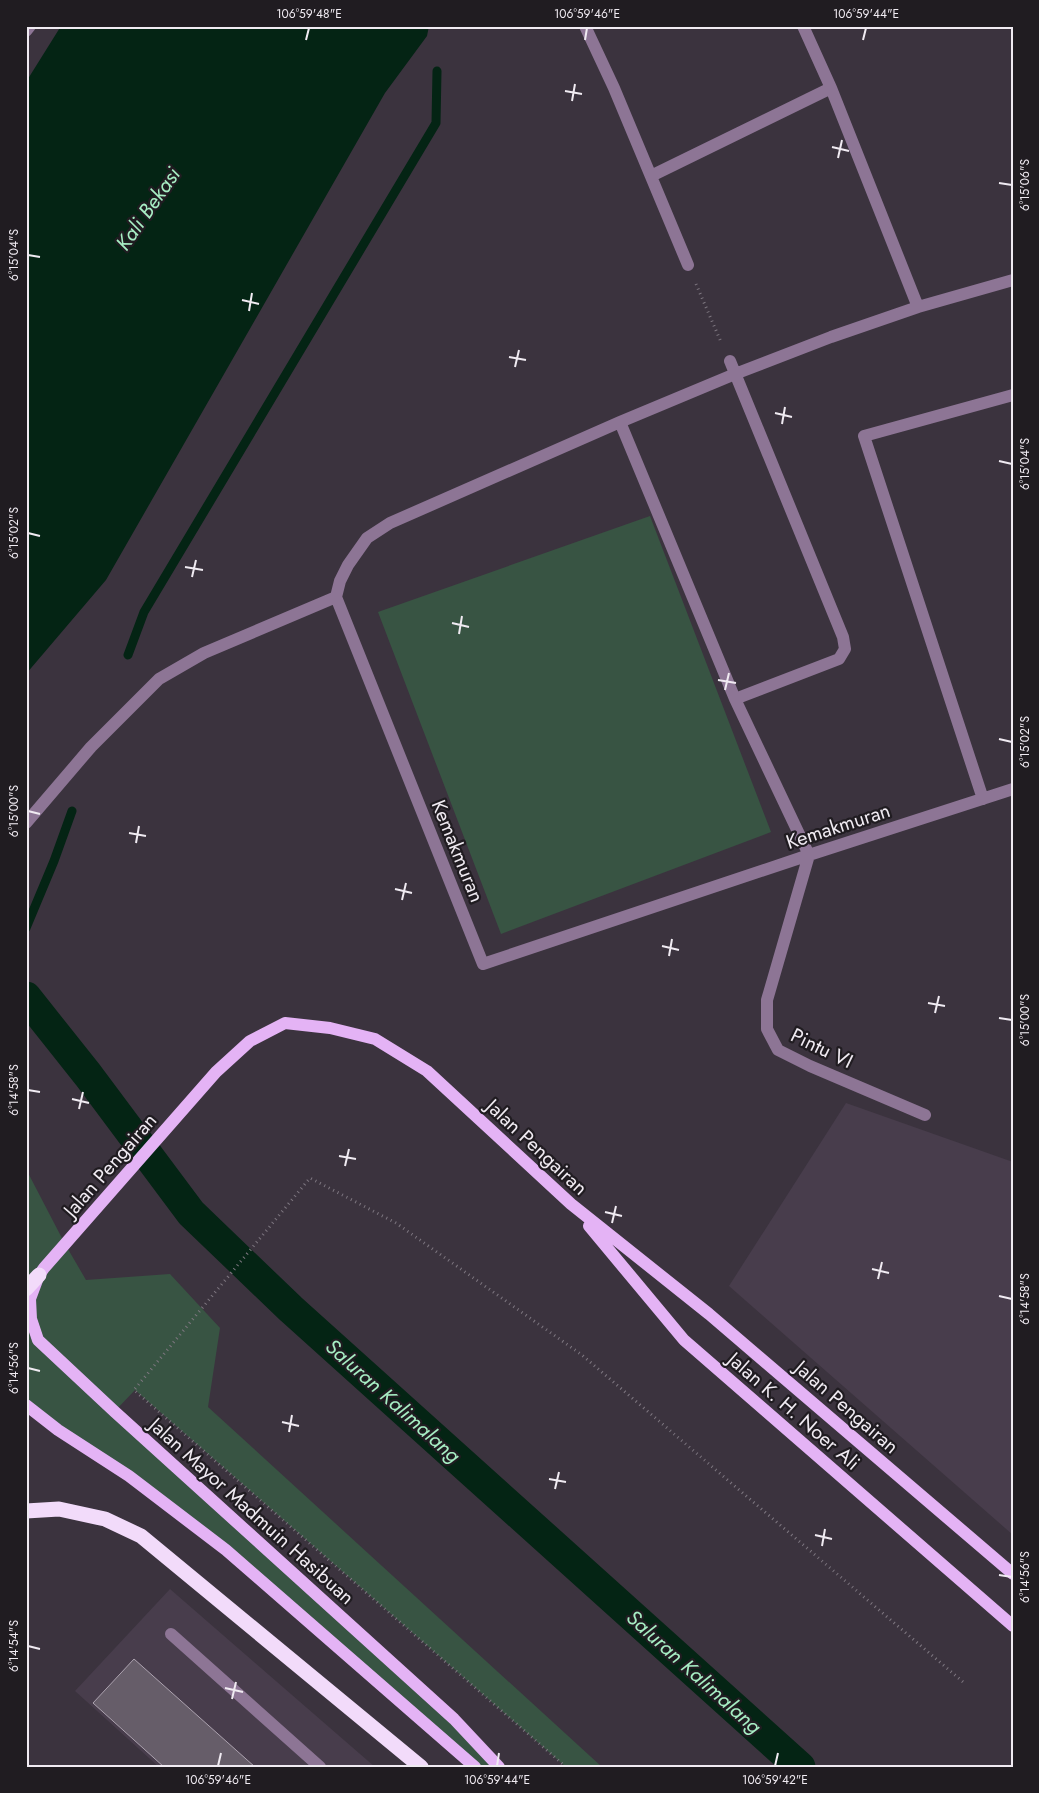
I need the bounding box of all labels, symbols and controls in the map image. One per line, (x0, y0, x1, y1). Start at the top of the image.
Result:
text: 106°59'48"E (276, 5, 342, 23)
text: 106°59'46"E (554, 5, 620, 23)
text: 106°59'44"E (833, 5, 899, 23)
text: 6°15'06"S (1016, 159, 1034, 211)
water label: Kali Bekasi (108, 161, 188, 257)
text: 6°15'04"S (5, 228, 23, 281)
text: 6°15'04"S (1016, 437, 1034, 490)
text: 6°15'02"S (5, 507, 23, 559)
text: 6°15'02"S (1016, 716, 1034, 768)
text: 6°15'00"S (5, 784, 23, 837)
street label: Kemakmuran (424, 796, 491, 907)
street label: Kemakmuran (782, 796, 894, 857)
text: 6°15'00"S (1016, 993, 1034, 1046)
street label: Pintu VI (786, 1021, 858, 1076)
text: 6°14'58"S (5, 1064, 23, 1116)
street label: Jalan Pengairan (477, 1091, 594, 1202)
street label: Jalan Pengairan (55, 1107, 164, 1226)
text: 6°14'58"S (1016, 1273, 1034, 1325)
water label: Saluran Kalimalang (319, 1332, 468, 1470)
text: 6°14'56"S (5, 1342, 23, 1394)
street label: Jalan K. H. Noer Ali (719, 1344, 866, 1477)
street label: Jalan Pengairan (786, 1352, 905, 1461)
street label: Jalan Mayor Madmuin Hasibuan (140, 1409, 361, 1612)
text: 6°14'56"S (1016, 1551, 1034, 1603)
water label: Saluran Kalimalang (620, 1603, 769, 1741)
text: 6°14'54"S (5, 1620, 23, 1672)
text: 106°59'46"E (185, 1771, 251, 1789)
text: 106°59'44"E (464, 1771, 530, 1789)
text: 106°59'42"E (742, 1771, 808, 1789)

